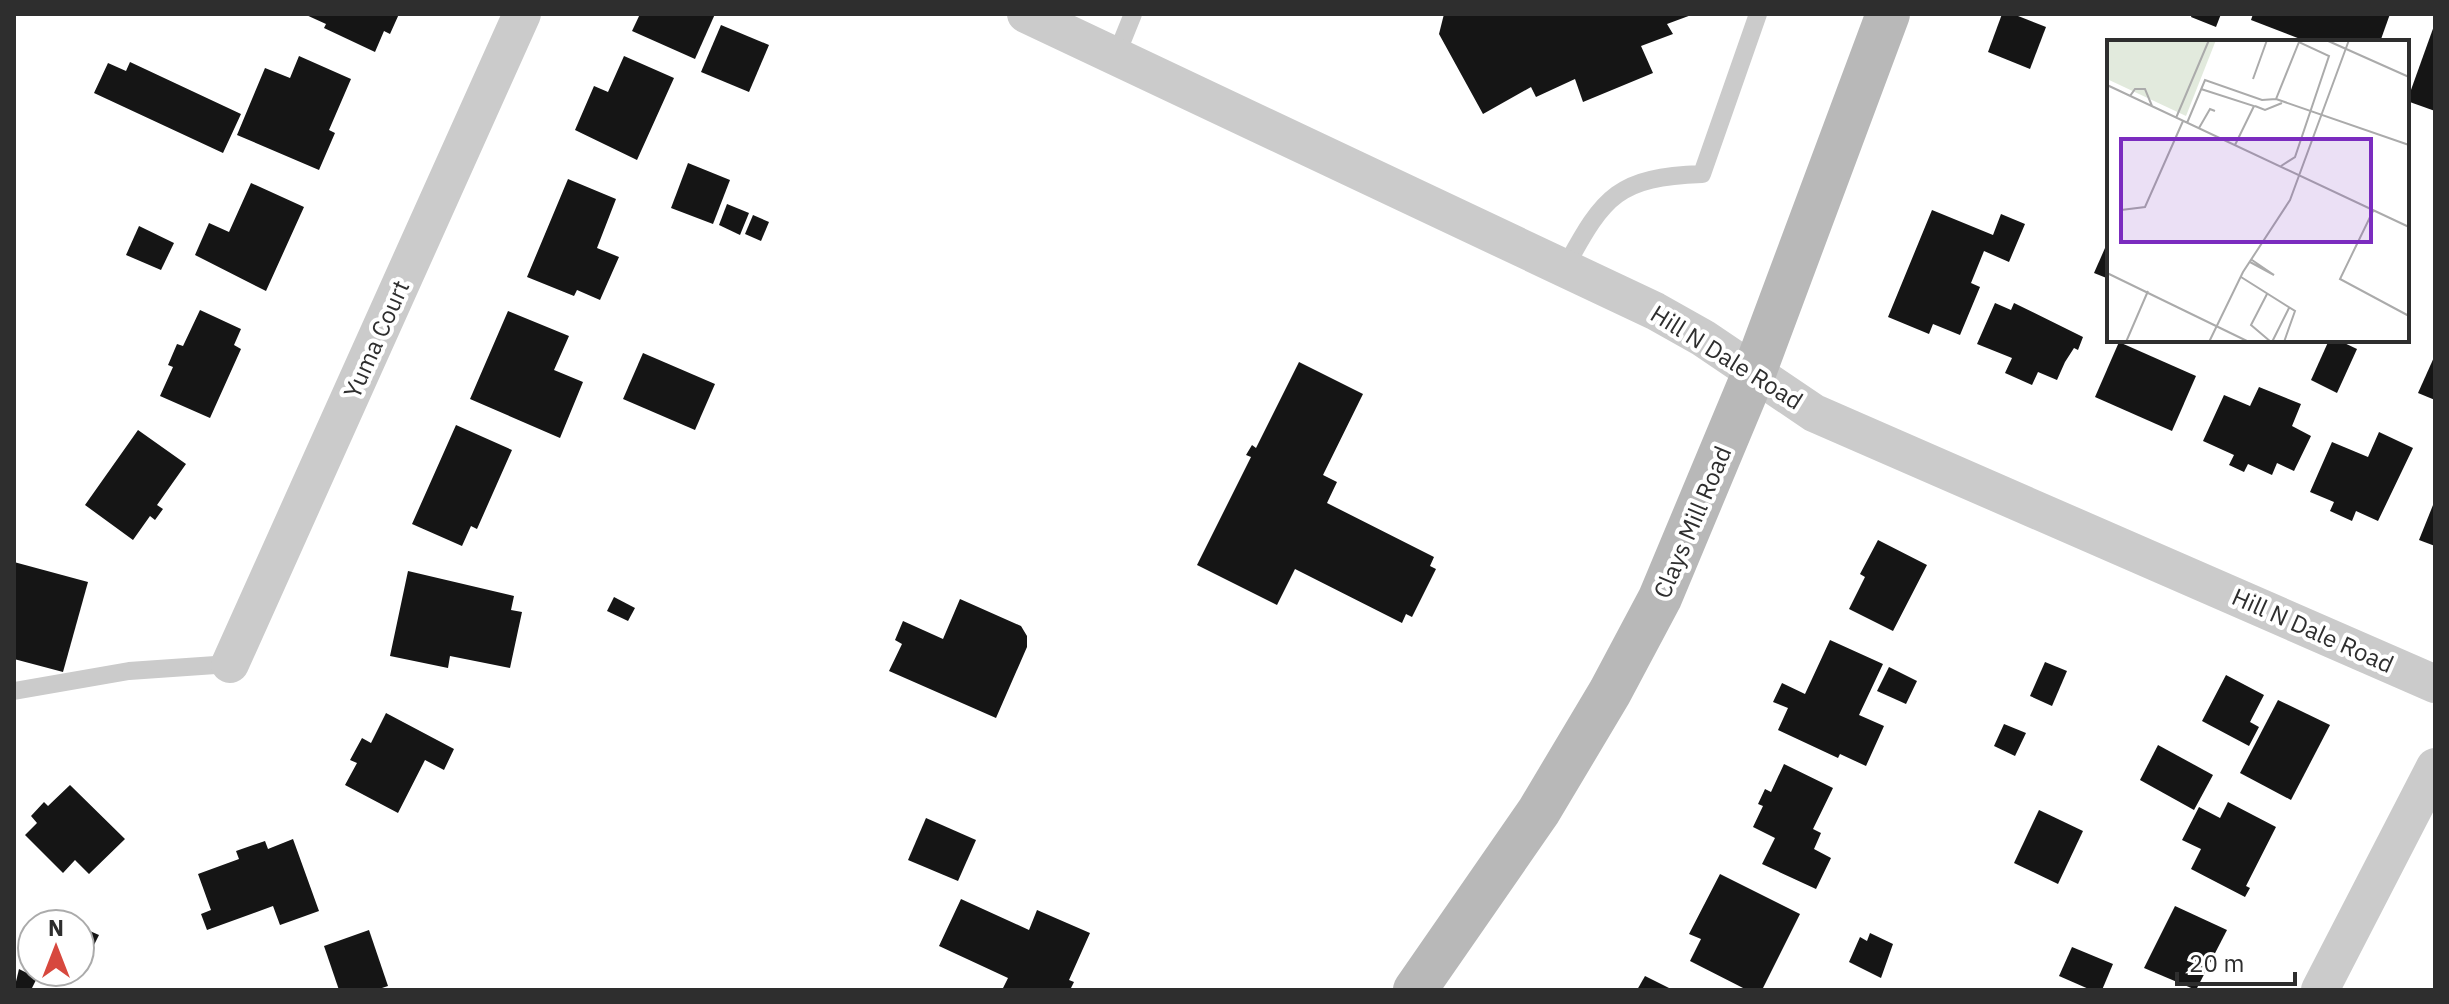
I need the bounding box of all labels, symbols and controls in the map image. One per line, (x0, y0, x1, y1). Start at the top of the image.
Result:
inset map (2107, 40, 2409, 342)
street label: Yuma Court (336, 275, 416, 403)
street label: Hill N Dale Road (1645, 297, 1809, 417)
street label: Clays Mill Road (1646, 441, 1738, 603)
street label: Hill N Dale Road (2227, 580, 2399, 680)
north arrow (16, 908, 96, 988)
text: N (48, 913, 64, 942)
scale bar (2177, 936, 2295, 986)
text: 20 m (2189, 947, 2244, 979)

